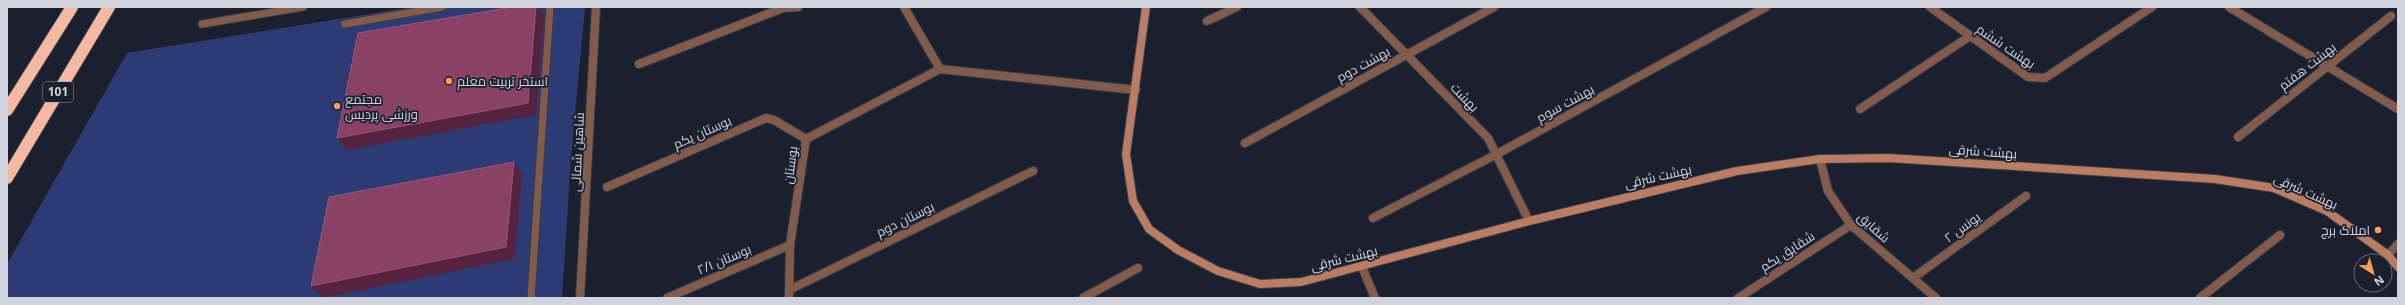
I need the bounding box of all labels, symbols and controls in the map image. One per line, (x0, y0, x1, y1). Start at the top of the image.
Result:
street label: بهشت ششم (1972, 20, 2039, 73)
street label: بهشت هفتم (2275, 38, 2340, 95)
street label: بهشت دوم (1333, 42, 1394, 87)
place label: استخر تربیت معلم (457, 72, 548, 91)
marker: استخر تربیت معلم (444, 76, 454, 86)
street label: بهشت (1447, 79, 1483, 115)
street label: بهشت سوم (1533, 80, 1598, 127)
road number: 101 (43, 82, 73, 102)
place label: مجتمع ورزشی پردیس (345, 90, 418, 124)
marker: مجتمع ورزشی پردیس (332, 101, 342, 111)
street label: بوستان یکم (670, 111, 734, 154)
street label: شاهین شمالی (566, 112, 588, 192)
street label: بهشت شرقی (1948, 140, 2018, 162)
street label: بوستان (778, 145, 802, 185)
street label: بهشت شرقی (1623, 160, 1693, 192)
street label: بهشت شرقی (2271, 169, 2341, 213)
street label: بوستان دوم (873, 197, 938, 242)
street label: یونس ۲ (1940, 207, 1984, 246)
street label: شقایق (1854, 208, 1894, 246)
place label: املاک برج (2321, 221, 2370, 239)
marker: املاک برج (2373, 225, 2383, 235)
street label: شقایق یکم (1756, 227, 1818, 276)
street label: بوستان ۲/۱ (694, 240, 754, 278)
street label: بهشت شرقی (1309, 241, 1379, 275)
north arrow (2353, 253, 2393, 293)
text: N (2371, 273, 2387, 290)

